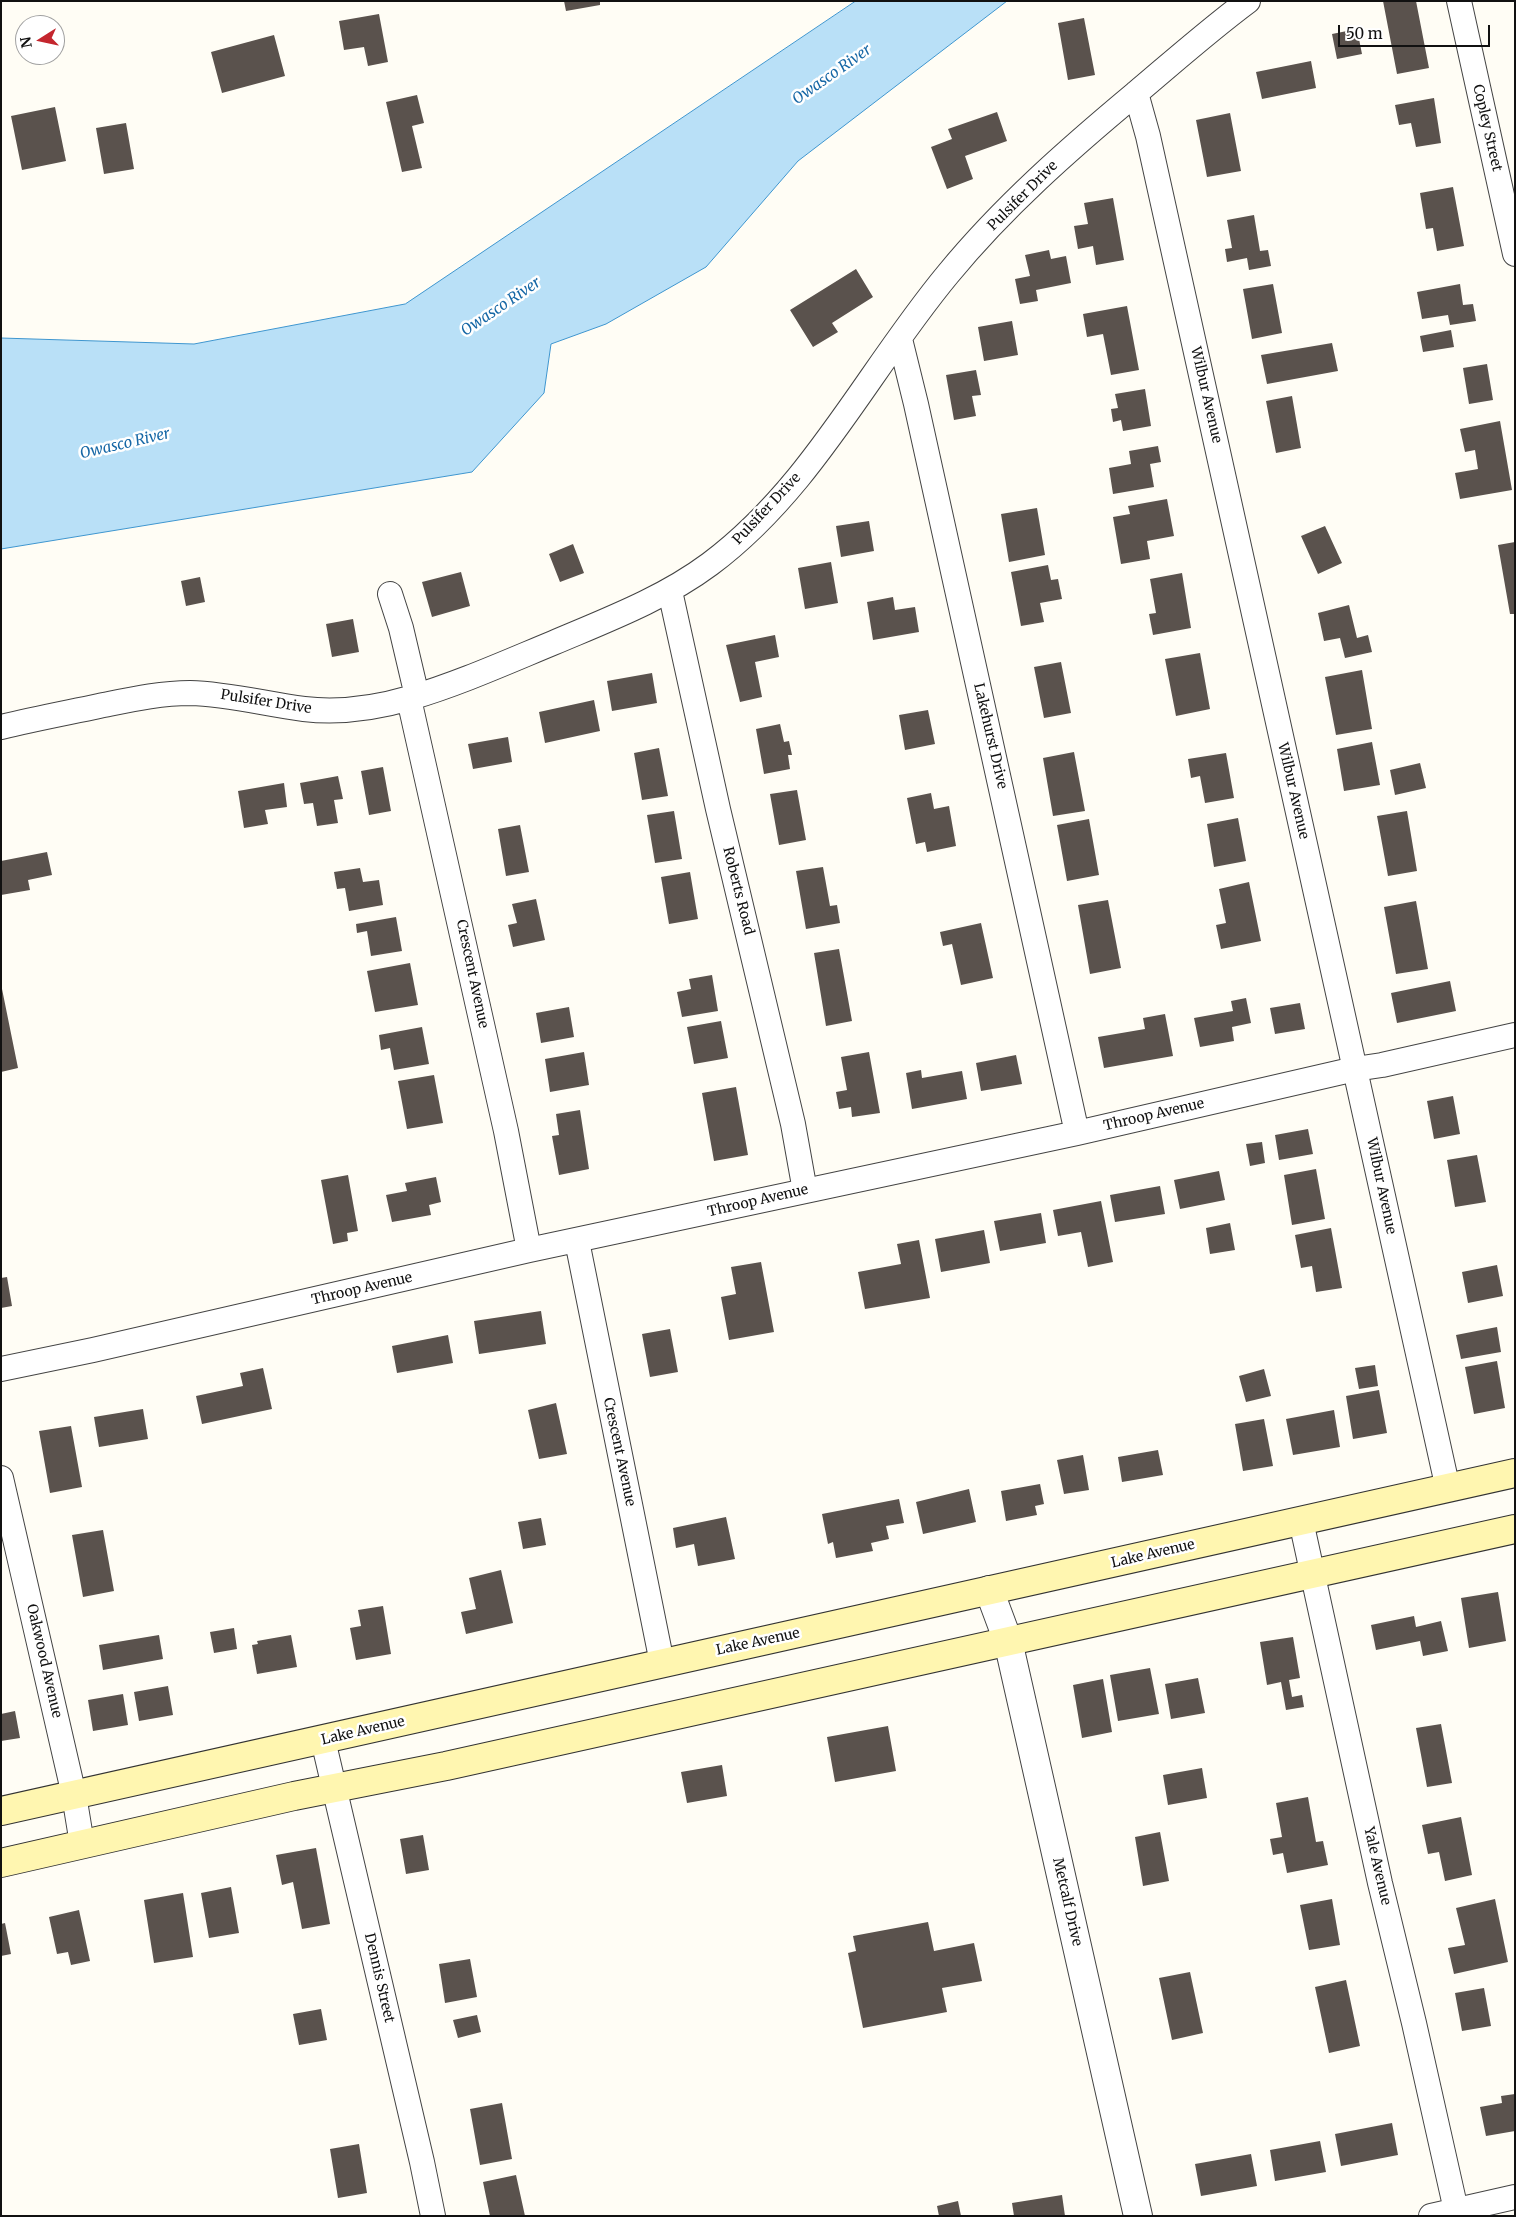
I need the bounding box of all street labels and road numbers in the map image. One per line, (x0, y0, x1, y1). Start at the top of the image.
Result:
street label: Copley Street (1469, 83, 1505, 173)
street label: Pulsifer Drive (985, 158, 1061, 234)
street label: Wilbur Avenue (1187, 345, 1225, 445)
street label: Pulsifer Drive (730, 470, 804, 548)
street label: Lakehurst Drive (970, 681, 1010, 791)
street label: Pulsifer Drive (219, 687, 313, 717)
street label: Wilbur Avenue (1274, 741, 1312, 841)
street label: Roberts Road (719, 845, 757, 937)
street label: Crescent Avenue (452, 918, 492, 1030)
street label: Throop Avenue (1102, 1095, 1206, 1135)
street label: Wilbur Avenue (1363, 1136, 1399, 1236)
street label: Throop Avenue (706, 1181, 810, 1221)
street label: Throop Avenue (310, 1269, 414, 1309)
street label: Crescent Avenue (599, 1396, 639, 1508)
street label: Lake Avenue (1110, 1536, 1196, 1572)
street label: Oakwood Avenue (23, 1602, 65, 1720)
street label: Lake Avenue (715, 1625, 801, 1659)
street label: Lake Avenue (320, 1713, 406, 1749)
street label: Yale Avenue (1360, 1825, 1394, 1907)
street label: Metcalf Drive (1049, 1856, 1085, 1948)
street label: Dennis Street (361, 1932, 397, 2024)

